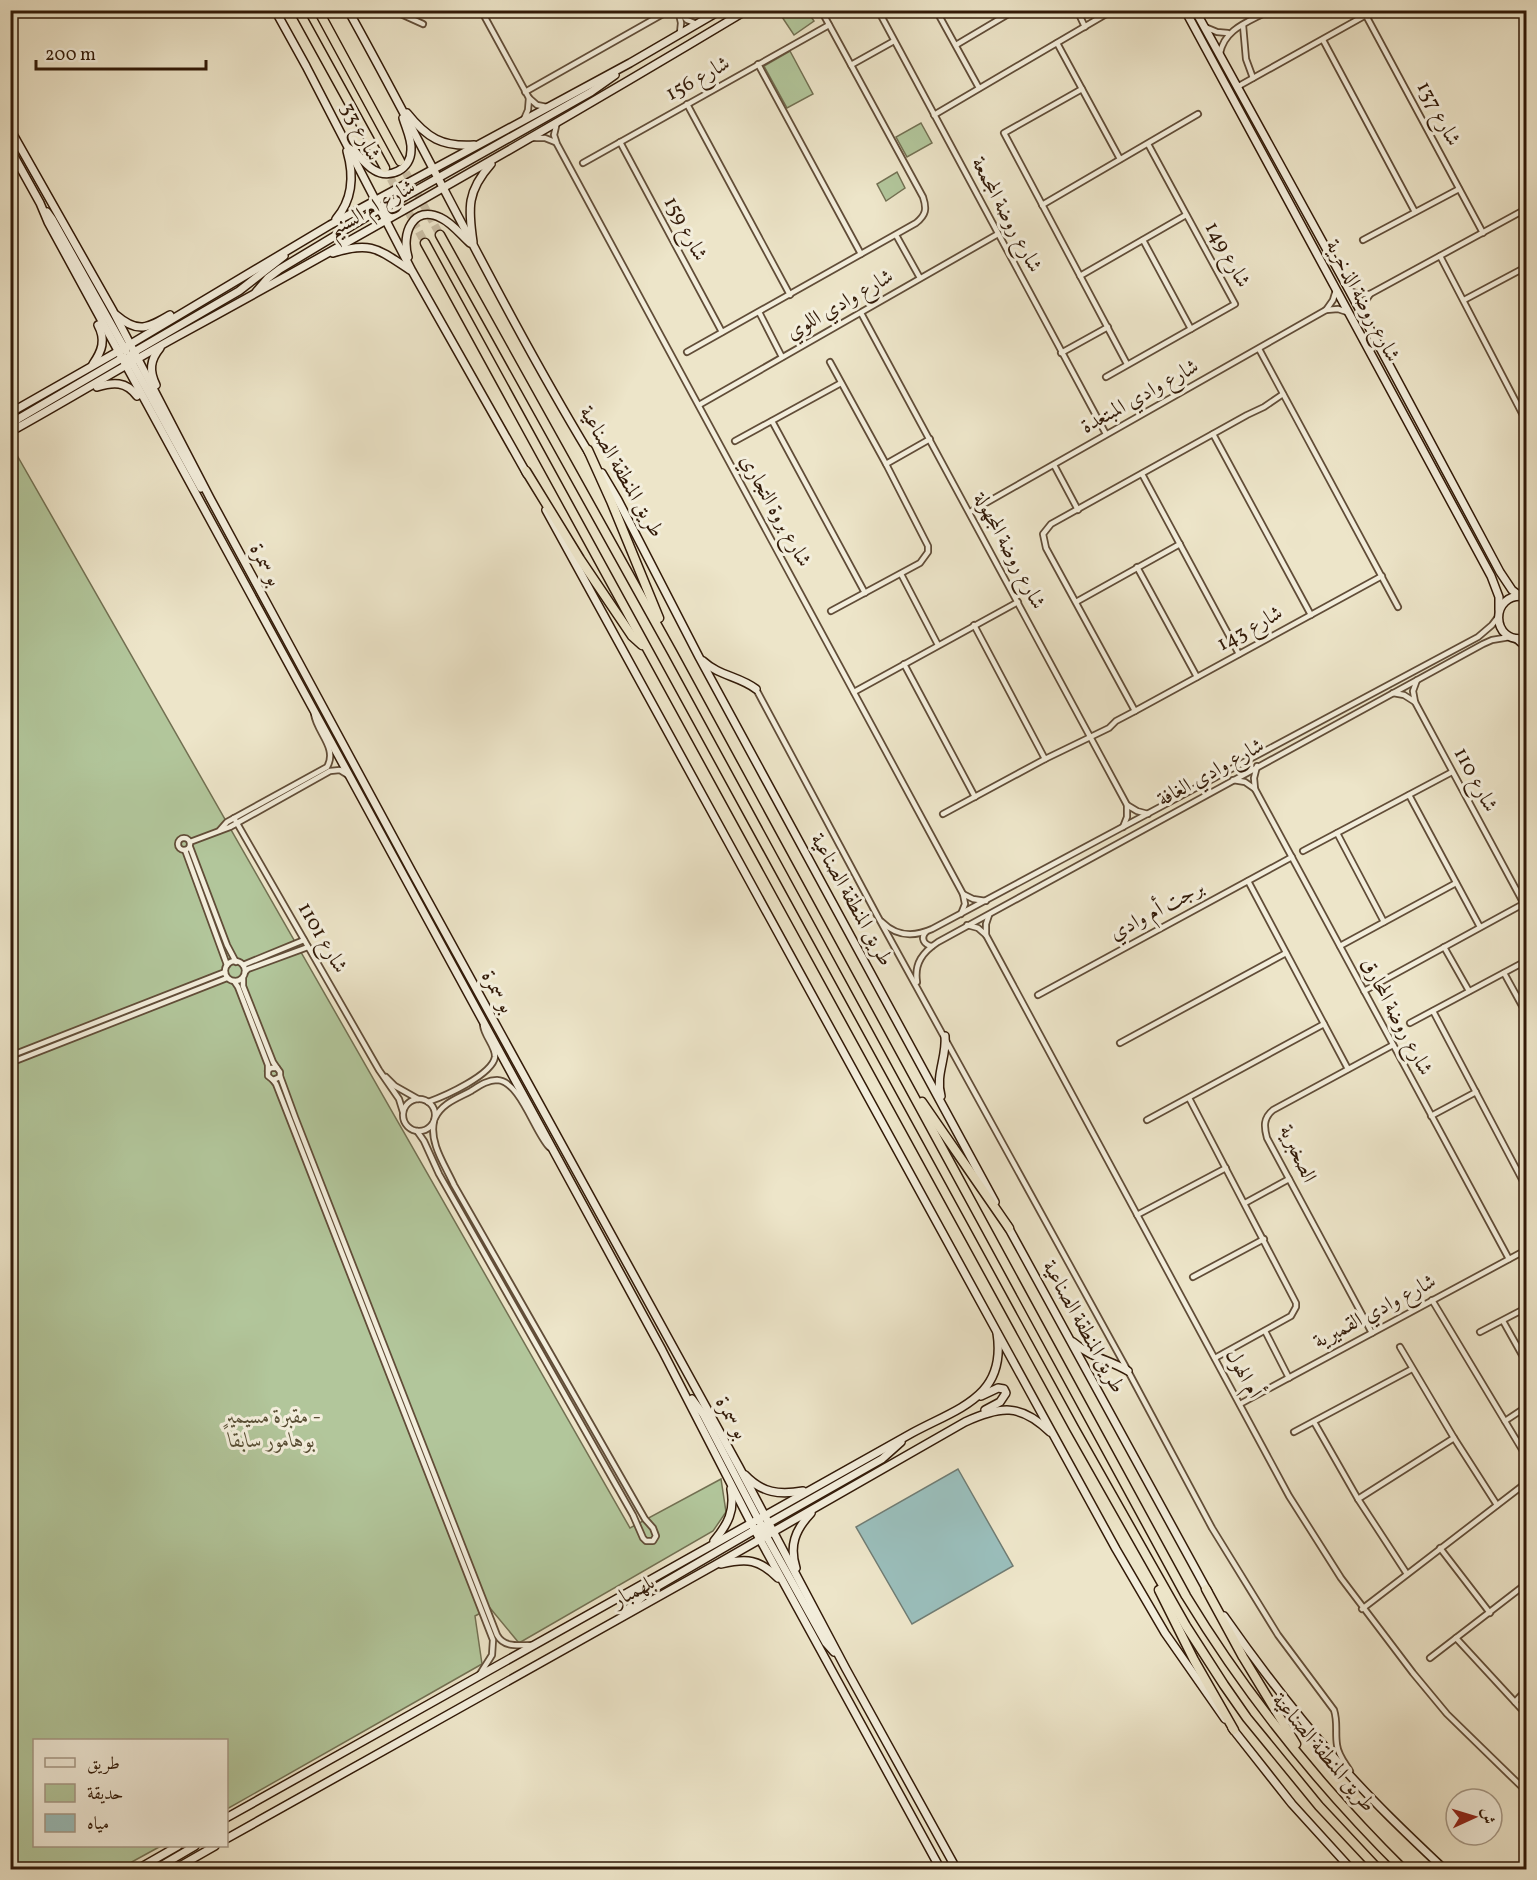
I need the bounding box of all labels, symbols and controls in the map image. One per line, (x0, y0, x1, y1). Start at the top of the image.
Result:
scale bar (36, 33, 206, 71)
text: 200 m (45, 43, 96, 68)
street label: شارع 156 (661, 49, 736, 110)
street label: شارع 137 (1407, 76, 1467, 153)
street label: شارع 33 (331, 98, 387, 167)
street label: شارع روضة المجمعة (962, 152, 1049, 279)
street label: شارع ام السنيم (323, 173, 423, 249)
street label: شارع 159 (654, 192, 714, 267)
street label: شارع 149 (1195, 217, 1257, 294)
street label: شارع روضة الذخرية (1316, 235, 1406, 368)
street label: شارع وادي اللوي (781, 263, 900, 349)
street label: شارع وادي المبتعدة (1076, 353, 1205, 443)
street label: طريق المنطقة الصناعية (571, 401, 671, 543)
street label: شارع بروة التجاري (730, 449, 818, 574)
street label: شارع روضة المجهولة (964, 486, 1052, 616)
street label: بو سمرة (242, 538, 288, 592)
street label: شارع 143 (1212, 599, 1289, 661)
street label: شارع وادي الغافة (1152, 732, 1271, 816)
street label: شارع 110 (1444, 742, 1504, 818)
street label: طريق المنطقة الصناعية (802, 828, 900, 972)
street label: برجت أم وادي (1104, 872, 1211, 950)
street label: شارع 1101 (288, 897, 354, 980)
street label: شارع روضة المحارق (1351, 953, 1439, 1082)
street label: بو سمرة (473, 965, 521, 1019)
street label: الصخبرية (1271, 1120, 1323, 1188)
street label: طريق المنطقة الصناعية (1034, 1255, 1132, 1399)
street label: شارع وادي القميرية (1308, 1267, 1442, 1358)
street label: أم الهول (1216, 1343, 1270, 1405)
street label: بو سمرة (707, 1391, 755, 1445)
park label: مقبرة مسيمير - بوهامور سابقاً (221, 1403, 321, 1456)
street label: بلهمبار (606, 1569, 660, 1616)
street label: طريق المنطقة الصناعية (1264, 1687, 1382, 1819)
legend (33, 1739, 228, 1847)
text: طريق (87, 1752, 120, 1777)
text: حديقة (87, 1782, 123, 1807)
north arrow (1444, 1787, 1504, 1847)
text: ش (1475, 1807, 1498, 1825)
text: مياه (87, 1812, 109, 1837)

